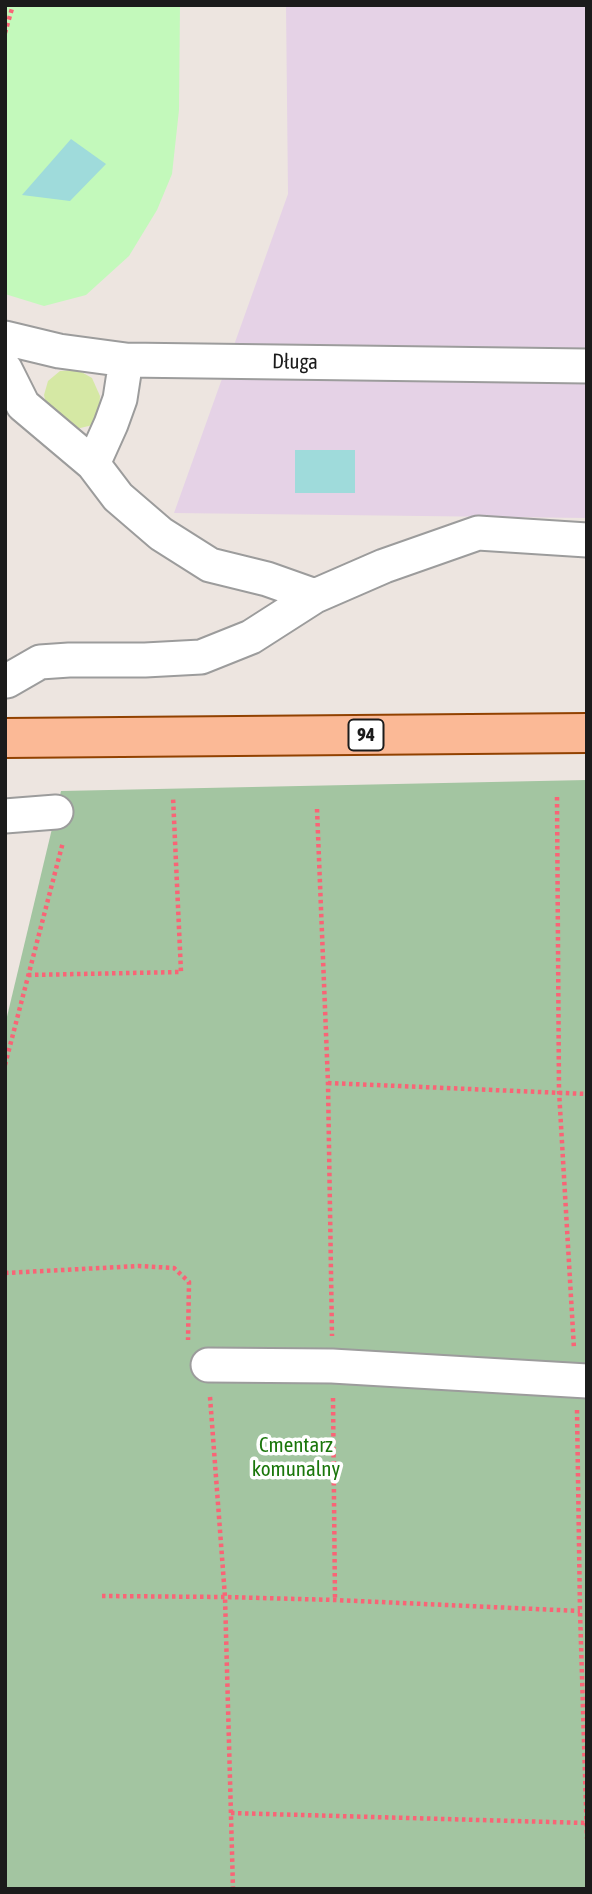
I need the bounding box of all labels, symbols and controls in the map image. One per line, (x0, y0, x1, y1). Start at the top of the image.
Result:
street label: Długa (272, 349, 318, 375)
road number: 94 (348, 720, 384, 750)
park label: Cmentarz komunalny (252, 1432, 340, 1482)

